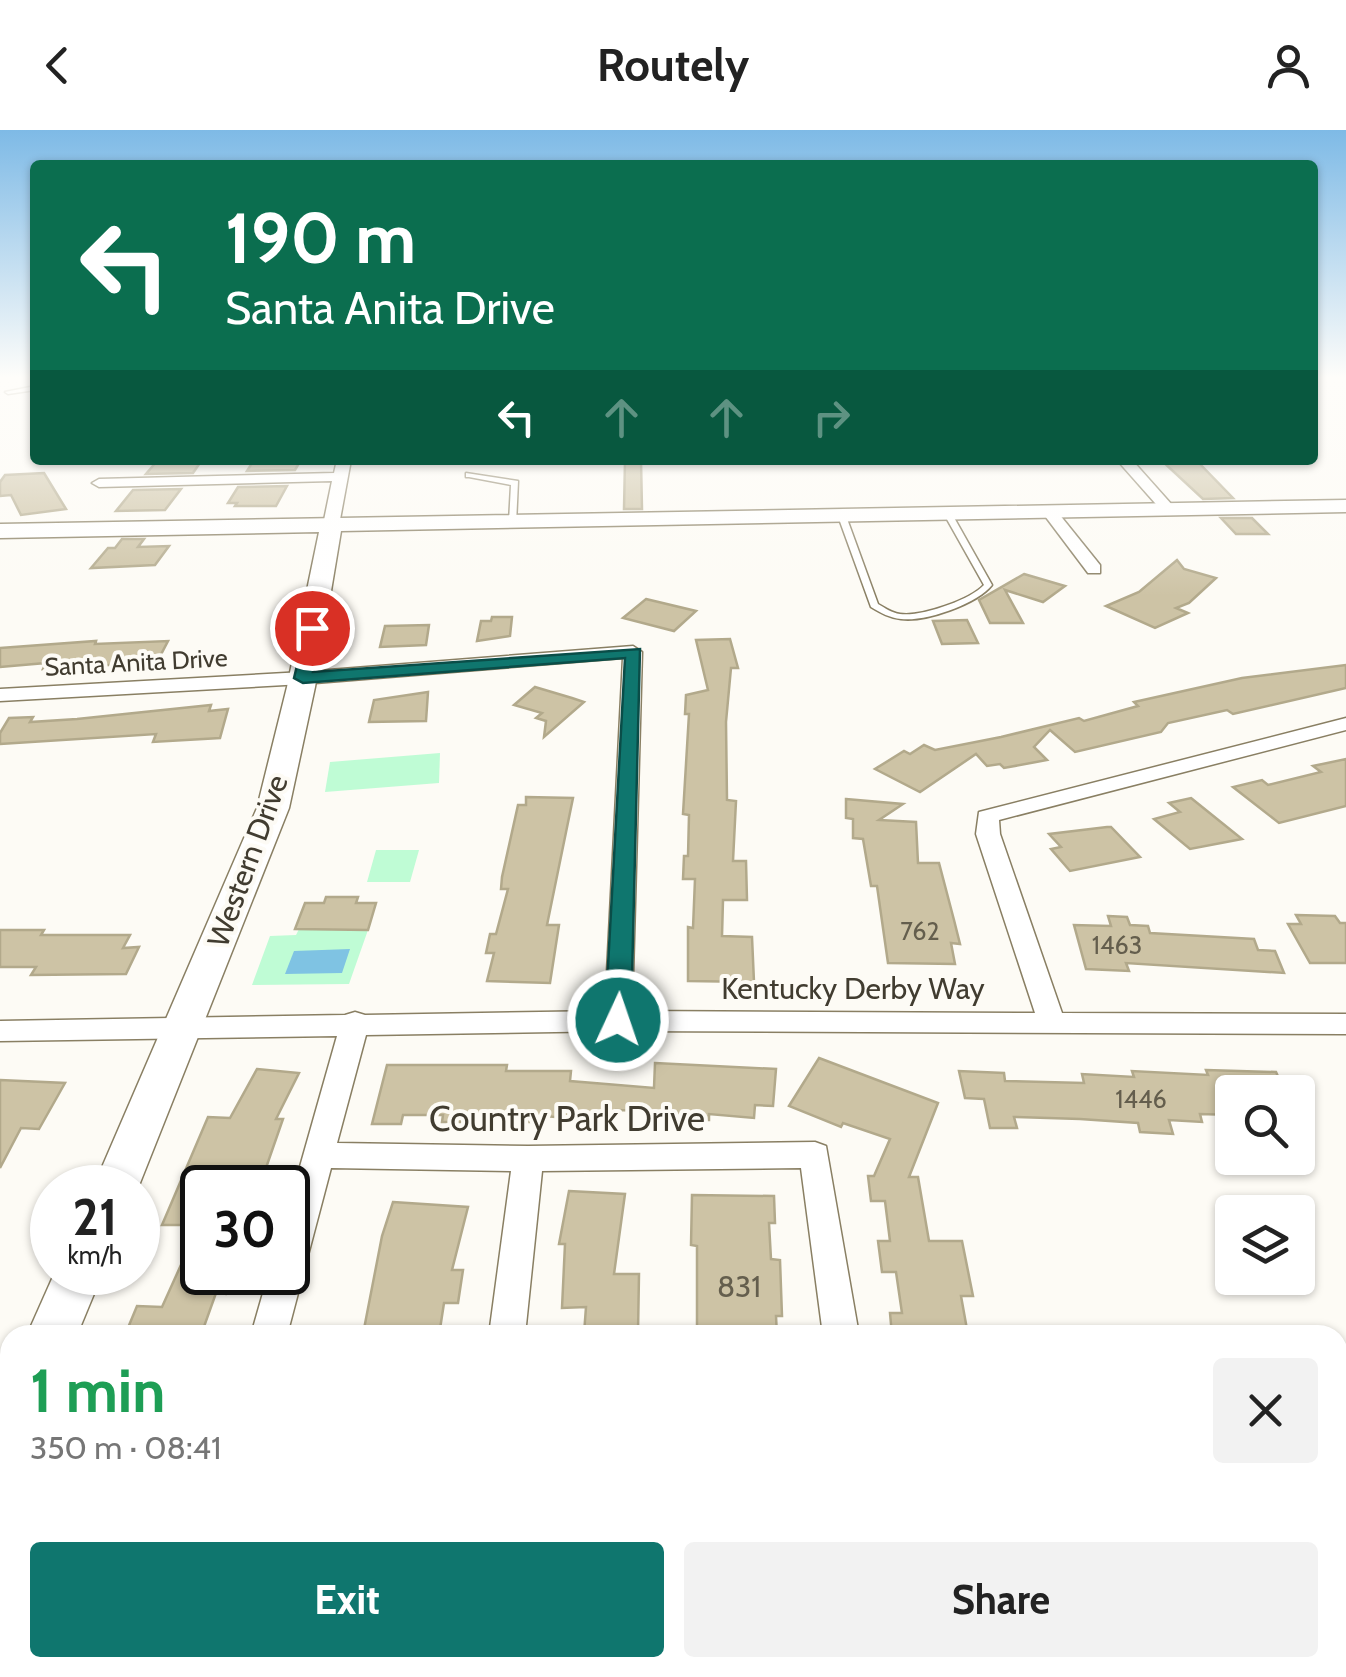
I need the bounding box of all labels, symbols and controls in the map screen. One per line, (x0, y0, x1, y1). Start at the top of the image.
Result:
icon: back (30, 38, 85, 93)
text: Routely (597, 38, 749, 92)
icon: person (1261, 38, 1316, 93)
text: 190 m (225, 195, 416, 281)
icon: left (60, 200, 190, 330)
text: Santa Anita Drive (225, 281, 555, 335)
icon: left (489, 390, 544, 445)
icon: ahead (594, 390, 649, 445)
icon: ahead (699, 390, 754, 445)
icon: right (804, 390, 859, 445)
pin (270, 586, 355, 671)
icon: arrive (285, 601, 340, 656)
street label: Santa Anita Drive (44, 642, 228, 682)
street label: Western Drive (199, 770, 296, 952)
house number: 762 (900, 916, 940, 946)
house number: 1463 (1092, 930, 1142, 960)
position arrow (566, 968, 670, 1072)
street label: Kentucky Derby Way (721, 970, 985, 1007)
map controls (1215, 1075, 1315, 1295)
button: search (1215, 1075, 1315, 1175)
house number: 1446 (1115, 1084, 1167, 1114)
street label: Country Park Drive (429, 1097, 705, 1140)
speed limit sign: 30 (180, 1165, 310, 1295)
text: 21 (73, 1187, 117, 1248)
button: layers (1215, 1195, 1315, 1295)
text: km/h (68, 1240, 122, 1270)
house number: 831 (717, 1268, 761, 1305)
text: 1 min (30, 1354, 165, 1427)
button: close (1213, 1358, 1318, 1463)
text: 350 m · 08:41 (30, 1428, 222, 1467)
button: Exit (30, 1542, 664, 1657)
button: Share (684, 1542, 1318, 1657)

